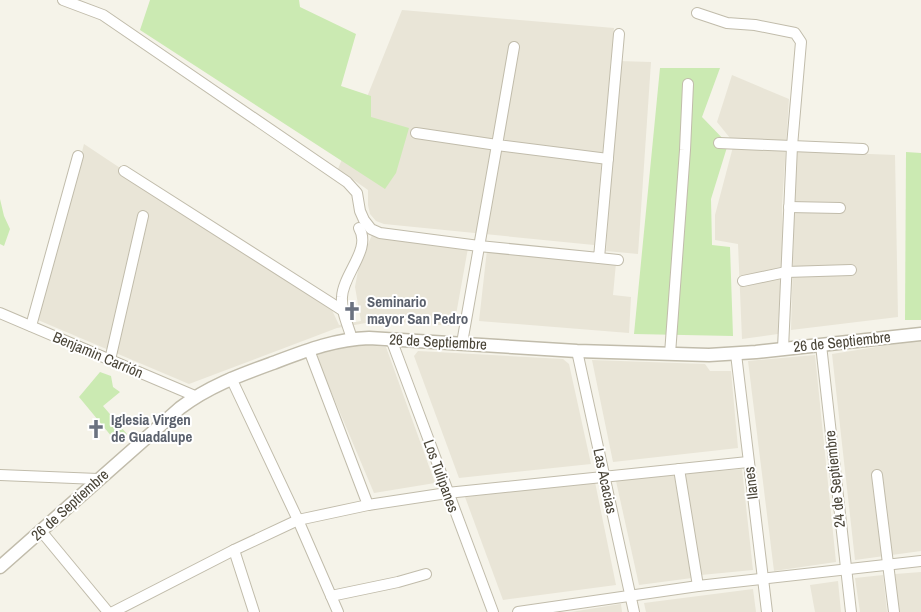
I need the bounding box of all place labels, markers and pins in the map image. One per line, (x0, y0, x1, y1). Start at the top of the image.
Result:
place label: Seminario mayor San Pedro (367, 291, 468, 329)
church icon: Seminario mayor San Pedro (341, 300, 363, 322)
place label: Iglesia Virgen de Guadalupe (111, 409, 193, 447)
church icon: Iglesia Virgen de Guadalupe (85, 418, 107, 440)

